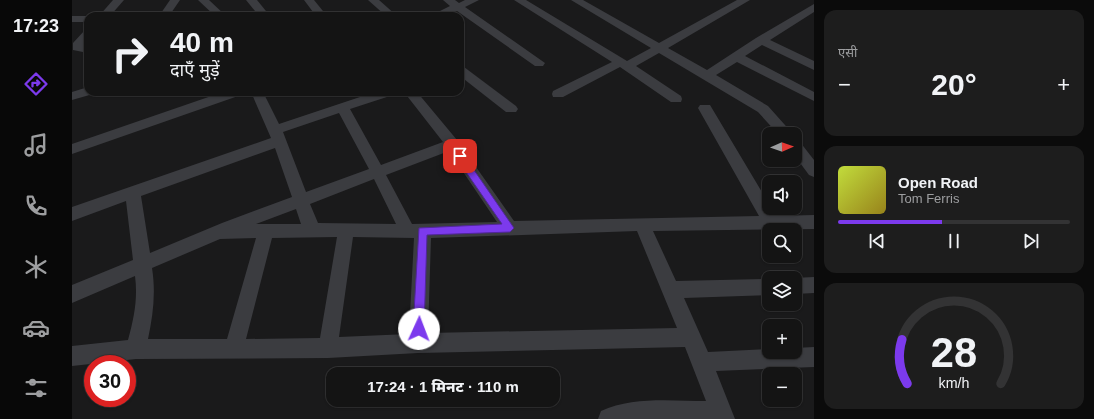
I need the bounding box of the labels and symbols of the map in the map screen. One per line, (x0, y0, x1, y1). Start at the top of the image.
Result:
north arrow (762, 127, 802, 167)
pin (443, 139, 477, 173)
position arrow (398, 308, 440, 350)
speed limit sign: 30 (84, 355, 136, 407)

